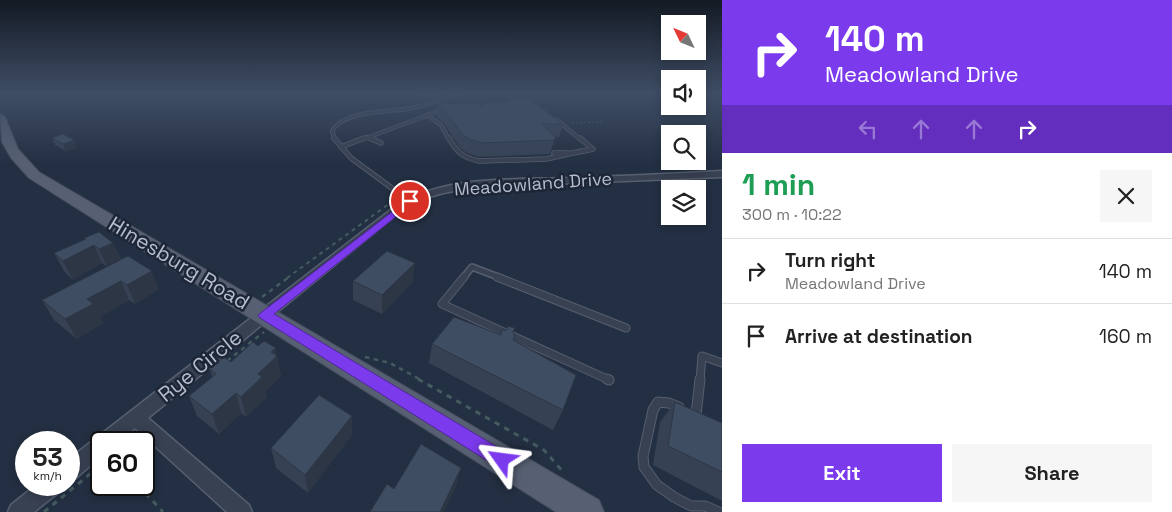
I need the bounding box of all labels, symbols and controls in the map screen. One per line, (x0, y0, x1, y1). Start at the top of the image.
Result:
north arrow (661, 15, 706, 60)
map controls (661, 15, 706, 225)
text: 140 m (825, 17, 925, 61)
icon: right (742, 20, 807, 85)
text: Meadowland Drive (825, 60, 1019, 88)
button: sound (661, 70, 706, 115)
icon: left (854, 115, 882, 143)
icon: ahead (907, 115, 935, 143)
icon: ahead (960, 115, 988, 143)
icon: right (1013, 115, 1041, 143)
button: search (661, 125, 706, 170)
text: 1 min (742, 165, 815, 204)
street label: Meadowland Drive (453, 167, 613, 200)
button: close (1100, 170, 1152, 222)
pin (389, 180, 431, 222)
button: layers (661, 180, 706, 225)
icon: arrive (396, 187, 424, 215)
text: 300 m · 10:22 (742, 204, 842, 225)
street label: Hinesburg Road (104, 210, 255, 315)
text: Turn right (785, 248, 875, 273)
icon: right (742, 257, 770, 285)
text: 140 m (1099, 259, 1152, 284)
text: Meadowland Drive (785, 273, 926, 294)
icon: arrive (742, 322, 770, 350)
street label: Rye Circle (152, 324, 247, 408)
text: Arrive at destination (785, 324, 973, 349)
text: 160 m (1099, 324, 1152, 349)
speed limit sign: 60 (90, 431, 155, 496)
position arrow (475, 433, 527, 485)
text: 53 (32, 441, 63, 473)
button: Exit (742, 444, 942, 502)
button: Share (952, 444, 1152, 502)
text: km/h (33, 468, 62, 484)

